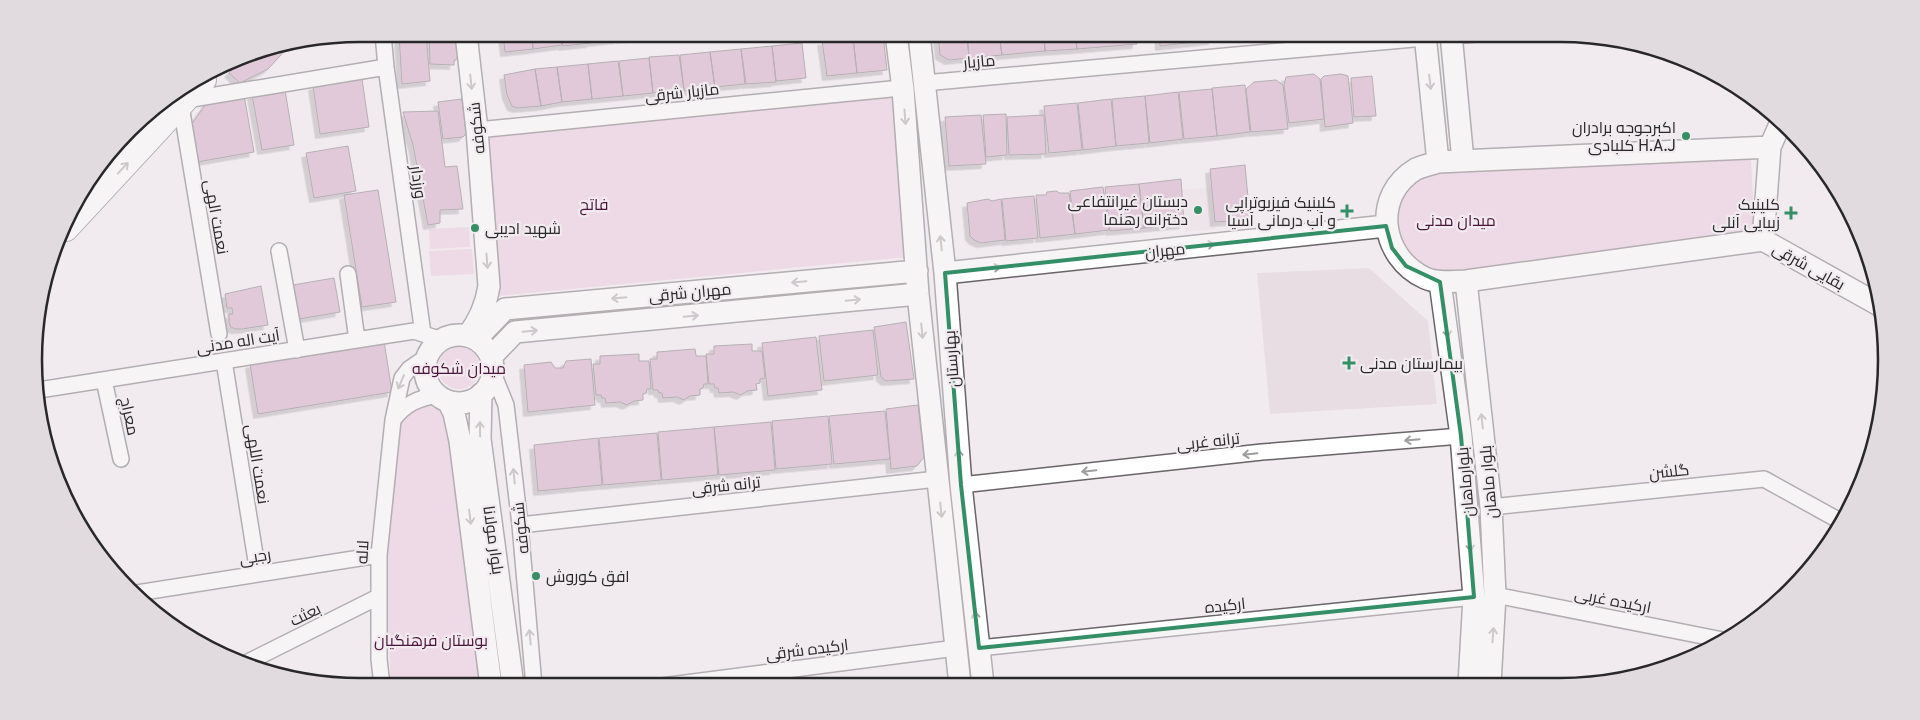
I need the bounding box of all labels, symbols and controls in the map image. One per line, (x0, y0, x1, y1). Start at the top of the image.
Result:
street label: مازیار (961, 52, 996, 74)
one-way arrow (466, 74, 476, 90)
one-way arrow (1425, 74, 1435, 90)
street label: مازیار شرقی (644, 80, 720, 108)
street label: شکوفه (465, 101, 491, 155)
one-way arrow (900, 109, 909, 125)
place label: اکبرجوجه برادران کلبادی H.A.J (1572, 119, 1676, 157)
marker: اکبرجوجه برادران کلبادی H.A.J (1680, 130, 1692, 142)
one-way arrow (117, 162, 129, 174)
street label: ورزدار (405, 163, 429, 200)
street label: نعمت الهی (199, 178, 231, 256)
place label: دبستان غیرانتفاعی دخترانه رهنما (1068, 193, 1188, 231)
place label: کلینیک فیزیوتراپی و آب درمانی آسیا (1226, 194, 1336, 232)
park label: فاتح (580, 196, 608, 216)
place label: کلینیک زیبایی آنلی (1712, 196, 1780, 234)
marker: دبستان غیرانتفاعی دخترانه رهنما (1192, 204, 1204, 216)
marker: کلینیک فیزیوتراپی و آب درمانی آسیا (1340, 204, 1354, 218)
marker: کلینیک زیبایی آنلی (1784, 206, 1798, 220)
park label: میدان مدنی (1416, 212, 1496, 232)
place label: شهید ادیبی (485, 220, 561, 240)
marker: شهید ادیبی (469, 222, 481, 234)
one-way arrow (936, 235, 946, 251)
street label: مهران (1144, 240, 1186, 264)
one-way arrow (1198, 240, 1214, 250)
street label: بقایى شرقی (1768, 240, 1848, 296)
one-way arrow (482, 253, 492, 269)
one-way arrow (985, 263, 1001, 273)
one-way arrow (791, 277, 807, 287)
street label: مهران شرقی (648, 280, 732, 308)
one-way arrow (612, 294, 628, 303)
one-way arrow (845, 295, 861, 305)
one-way arrow (683, 311, 699, 320)
one-way arrow (1442, 322, 1452, 338)
one-way arrow (917, 323, 927, 339)
street label: آیت اله مدنی (195, 326, 282, 359)
one-way arrow (521, 326, 537, 336)
street label: بهارستان (941, 330, 965, 388)
place label: بیمارستان مدنی (1360, 355, 1463, 375)
marker: بیمارستان مدنی (1342, 356, 1356, 370)
park label: میدان شکوفه (412, 360, 506, 380)
one-way arrow (396, 374, 406, 389)
street label: معراج (114, 395, 142, 437)
one-way arrow (1477, 413, 1487, 429)
one-way arrow (475, 422, 485, 438)
street label: نعمت اللهی (240, 423, 272, 506)
street label: ترانه غربی (1176, 430, 1241, 456)
one-way arrow (1404, 435, 1420, 445)
street label: بلوار ماهان (1477, 444, 1503, 519)
street label: بلوارماهان (1454, 446, 1480, 518)
one-way arrow (1242, 449, 1258, 459)
one-way arrow (954, 450, 963, 466)
street label: گلشن (1648, 461, 1690, 485)
one-way arrow (1081, 466, 1097, 476)
one-way arrow (509, 468, 519, 484)
street label: ترانه شرقی (691, 473, 762, 501)
street label: شکوفه (509, 501, 535, 555)
one-way arrow (936, 502, 946, 518)
street label: بلوار مولانا (477, 504, 507, 576)
one-way arrow (465, 509, 475, 525)
one-way arrow (1465, 536, 1475, 552)
street label: لاله (353, 540, 375, 565)
street label: رجبی (238, 546, 273, 570)
place label: افق کوروش (546, 568, 630, 588)
marker: افق کوروش (530, 570, 542, 582)
street label: ارکیده غربی (1573, 585, 1653, 619)
street label: ارکیده (1204, 595, 1247, 619)
street label: بعثت (287, 600, 325, 632)
one-way arrow (971, 611, 981, 627)
one-way arrow (1488, 627, 1497, 643)
one-way arrow (525, 630, 534, 646)
park label: بوستان فرهنگیان (374, 632, 488, 652)
street label: ارکیده شرقی (765, 636, 850, 666)

